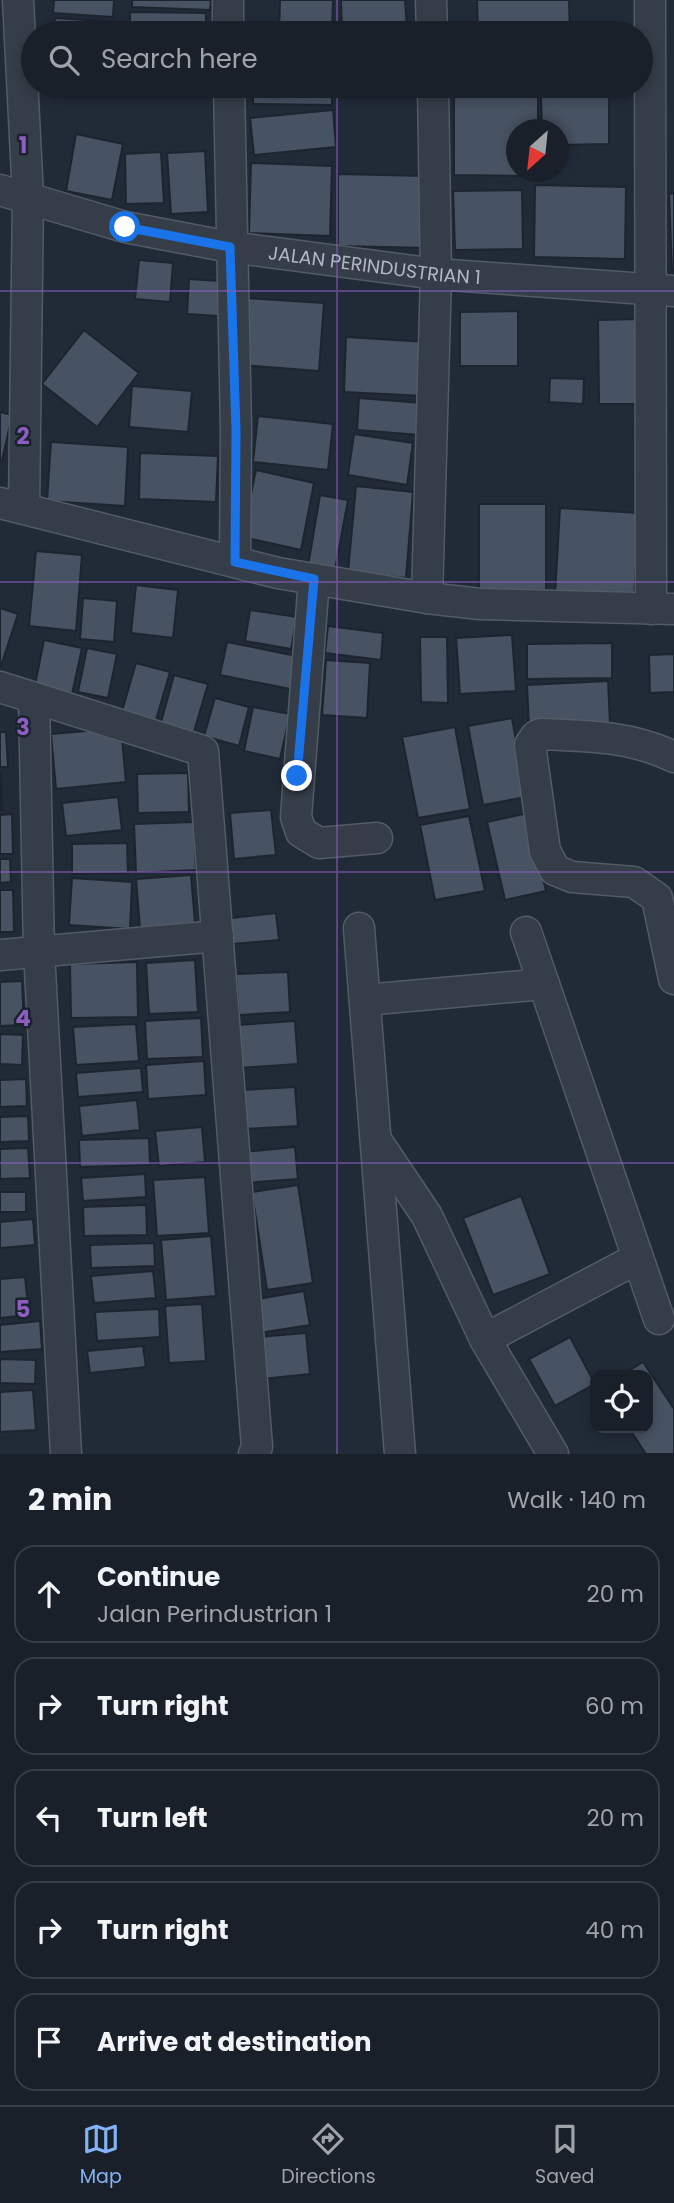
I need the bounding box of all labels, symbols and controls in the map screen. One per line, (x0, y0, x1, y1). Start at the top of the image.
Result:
search box (21, 21, 653, 98)
icon: search (45, 41, 83, 79)
text: Search here (101, 41, 258, 77)
north arrow (506, 119, 569, 182)
text: 1 (19, 129, 27, 161)
route start (109, 211, 140, 242)
street label: JALAN PERINDUSTRIAN 1 (267, 239, 482, 291)
text: 2 (16, 420, 30, 452)
text: 3 (16, 711, 30, 743)
route end (281, 760, 312, 791)
text: 4 (15, 1002, 31, 1034)
text: 5 (16, 1293, 30, 1325)
map controls (590, 1370, 653, 1433)
button: locate (590, 1370, 653, 1433)
text: 2 min (28, 1478, 112, 1521)
text: Walk · 140 m (507, 1484, 646, 1516)
text: Continue (97, 1559, 220, 1595)
icon: ahead (30, 1575, 68, 1613)
text: 20 m (586, 1578, 644, 1610)
text: Jalan Perindustrian 1 (97, 1598, 332, 1630)
icon: right (30, 1687, 68, 1725)
text: Turn right (97, 1688, 229, 1724)
text: 60 m (585, 1690, 644, 1722)
icon: left (30, 1799, 68, 1837)
text: Turn left (97, 1800, 208, 1836)
text: 20 m (586, 1802, 644, 1834)
icon: right (30, 1911, 68, 1949)
text: Turn right (97, 1912, 229, 1948)
text: 40 m (585, 1914, 644, 1946)
icon: arrive (30, 2023, 68, 2061)
text: Arrive at destination (97, 2024, 372, 2060)
tab: Map (80, 2120, 122, 2191)
tab: Directions (281, 2120, 376, 2191)
tab: Saved (535, 2120, 594, 2191)

